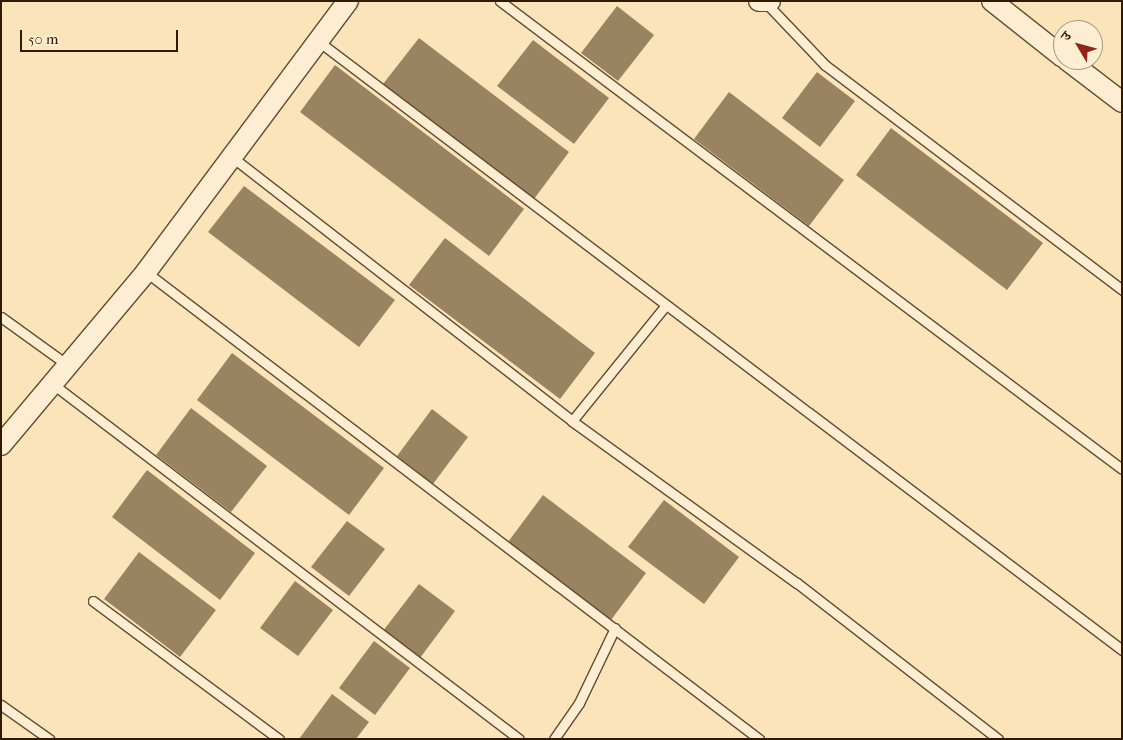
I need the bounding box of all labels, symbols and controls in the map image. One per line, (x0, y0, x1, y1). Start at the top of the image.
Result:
scale bar (22, 20, 180, 52)
north arrow (1053, 20, 1103, 70)
text: उ (1057, 28, 1075, 44)
text: 50 m (28, 30, 58, 48)

